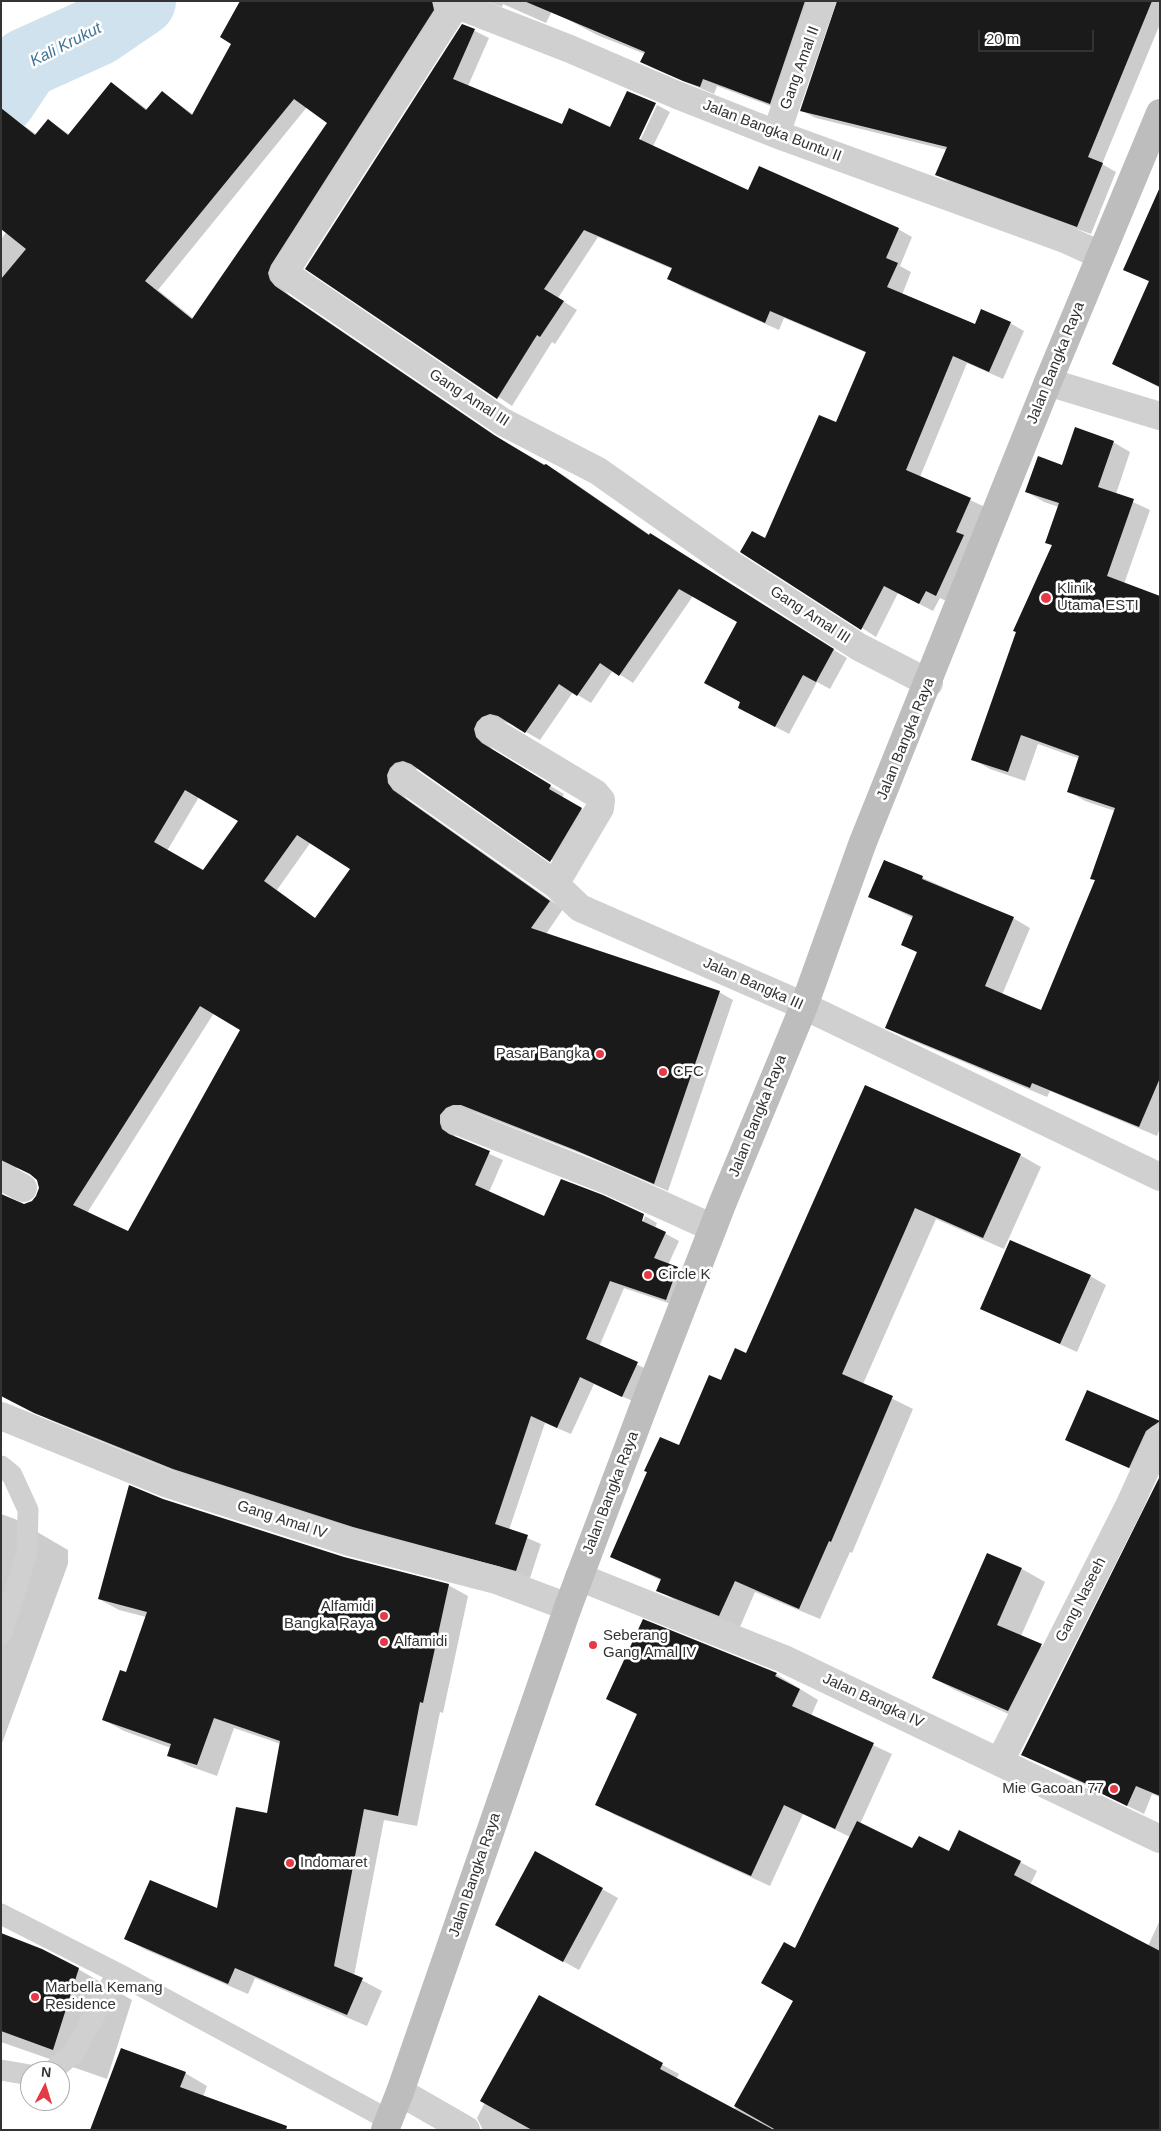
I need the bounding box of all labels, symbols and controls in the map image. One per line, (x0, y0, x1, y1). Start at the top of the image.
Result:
water label: Kali Krukut (27, 19, 105, 71)
scale bar (981, 20, 1097, 52)
street label: Gang Amal II (777, 24, 823, 112)
text: 20 m (986, 30, 1019, 47)
street label: Jalan Bangka Buntu II (700, 96, 844, 166)
street label: Jalan Bangka Raya (1023, 299, 1089, 427)
street label: Gang Amal III (426, 365, 512, 431)
place label: Klinik Utama ESTI (1057, 580, 1139, 615)
street label: Gang Amal III (767, 582, 853, 648)
marker: Klinik Utama ESTI (1039, 591, 1053, 605)
street label: Jalan Bangka Raya (873, 675, 939, 803)
street label: Jalan Bangka III (700, 954, 806, 1014)
place label: Pasar Bangka (496, 1045, 590, 1063)
marker: Pasar Bangka (594, 1048, 606, 1060)
street label: Jalan Bangka Raya (725, 1052, 791, 1180)
place label: CFC (673, 1063, 704, 1081)
marker: CFC (657, 1066, 669, 1078)
place label: Circle K (658, 1266, 711, 1284)
marker: Circle K (642, 1269, 654, 1281)
street label: Jalan Bangka Raya (579, 1429, 643, 1557)
street label: Gang Amal IV (235, 1497, 329, 1543)
street label: Gang Naseeh (1052, 1555, 1110, 1645)
place label: Alfamidi Bangka Raya (284, 1598, 374, 1633)
marker: Alfamidi Bangka Raya (378, 1610, 390, 1622)
place label: Seberang Gang Amal IV (603, 1627, 696, 1662)
place label: Alfamidi (394, 1633, 447, 1651)
marker: Alfamidi (378, 1636, 390, 1648)
marker: Seberang Gang Amal IV (587, 1639, 599, 1651)
street label: Jalan Bangka IV (820, 1670, 926, 1732)
place label: Mie Gacoan 77 (1002, 1780, 1104, 1798)
marker: Mie Gacoan 77 (1108, 1783, 1120, 1795)
street label: Jalan Bangka Raya (445, 1811, 505, 1939)
place label: Indomaret (300, 1854, 368, 1872)
marker: Indomaret (284, 1857, 296, 1869)
place label: Marbella Kemang Residence (45, 1979, 163, 2014)
marker: Marbella Kemang Residence (29, 1991, 41, 2003)
north arrow (20, 2061, 70, 2111)
text: N (40, 2064, 52, 2080)

